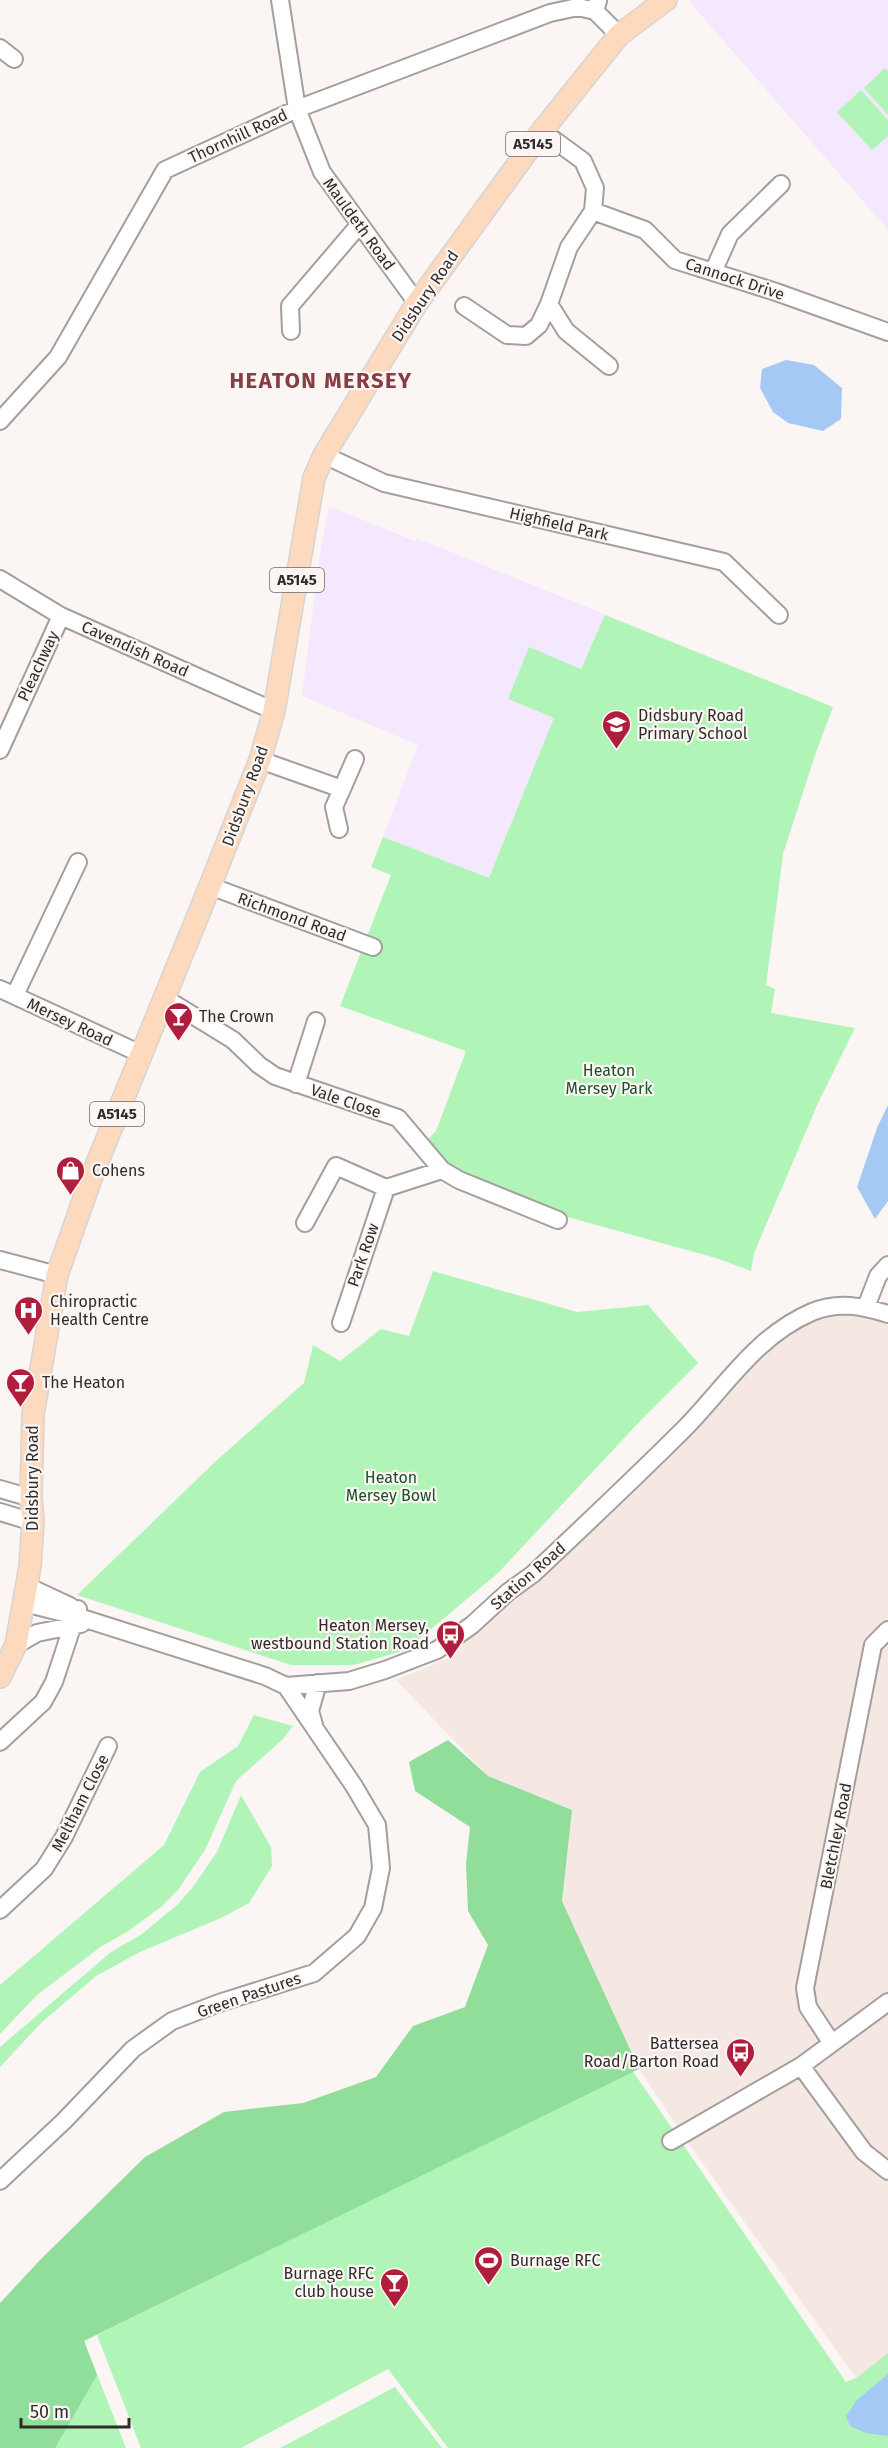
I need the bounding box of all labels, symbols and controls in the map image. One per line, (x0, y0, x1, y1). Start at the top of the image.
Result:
street label: Thornhill Road (186, 105, 290, 167)
road number: A5145 (506, 132, 560, 156)
street label: Mauldeth Road (319, 174, 399, 274)
street label: Didsbury Road (388, 247, 462, 345)
street label: Cannock Drive (683, 254, 787, 304)
district label: HEATON MERSEY (229, 367, 413, 394)
street label: Highfield Park (508, 503, 611, 545)
road number: A5145 (270, 568, 324, 592)
street label: Cavendish Road (79, 617, 191, 681)
street label: Pleachway (13, 628, 63, 704)
place label: Didsbury Road Primary School (638, 706, 748, 743)
school or university icon: Didsbury Road Primary School (601, 708, 633, 750)
street label: Didsbury Road (218, 743, 272, 849)
street label: Richmond Road (235, 889, 349, 945)
street label: Mersey Road (24, 994, 116, 1050)
bar icon: The Crown (162, 1000, 194, 1042)
place label: The Crown (199, 1007, 274, 1026)
park label: Heaton Mersey Park (566, 1061, 653, 1098)
street label: Vale Close (308, 1080, 384, 1122)
road number: A5145 (90, 1102, 144, 1126)
shop icon: Cohens (55, 1154, 87, 1196)
place label: Cohens (92, 1161, 145, 1180)
street label: Park Row (343, 1220, 383, 1289)
place label: Chiropractic Health Centre (50, 1292, 149, 1329)
hospital icon: Chiropractic Health Centre (13, 1294, 45, 1336)
bar icon: The Heaton (5, 1366, 37, 1408)
place label: The Heaton (42, 1373, 125, 1392)
street label: Didsbury Road (23, 1425, 42, 1531)
park label: Heaton Mersey Bowl (346, 1468, 437, 1505)
street label: Station Road (487, 1538, 569, 1614)
place label: Heaton Mersey, westbound Station Road (251, 1616, 429, 1653)
bus stop icon: Heaton Mersey, westbound Station Road (434, 1618, 466, 1660)
street label: Meltham Close (47, 1751, 113, 1855)
street label: Bletchley Road (816, 1781, 856, 1891)
street label: Green Pastures (195, 1968, 303, 2022)
place label: Battersea Road/Barton Road (584, 2034, 719, 2071)
bus stop icon: Battersea Road/Barton Road (724, 2036, 756, 2078)
sports icon: Burnage RFC (473, 2244, 505, 2286)
place label: Burnage RFC (510, 2251, 600, 2270)
place label: Burnage RFC club house (284, 2264, 374, 2301)
bar icon: Burnage RFC club house (379, 2266, 411, 2308)
scale bar (21, 2391, 129, 2429)
text: 50 m (30, 2401, 69, 2423)

